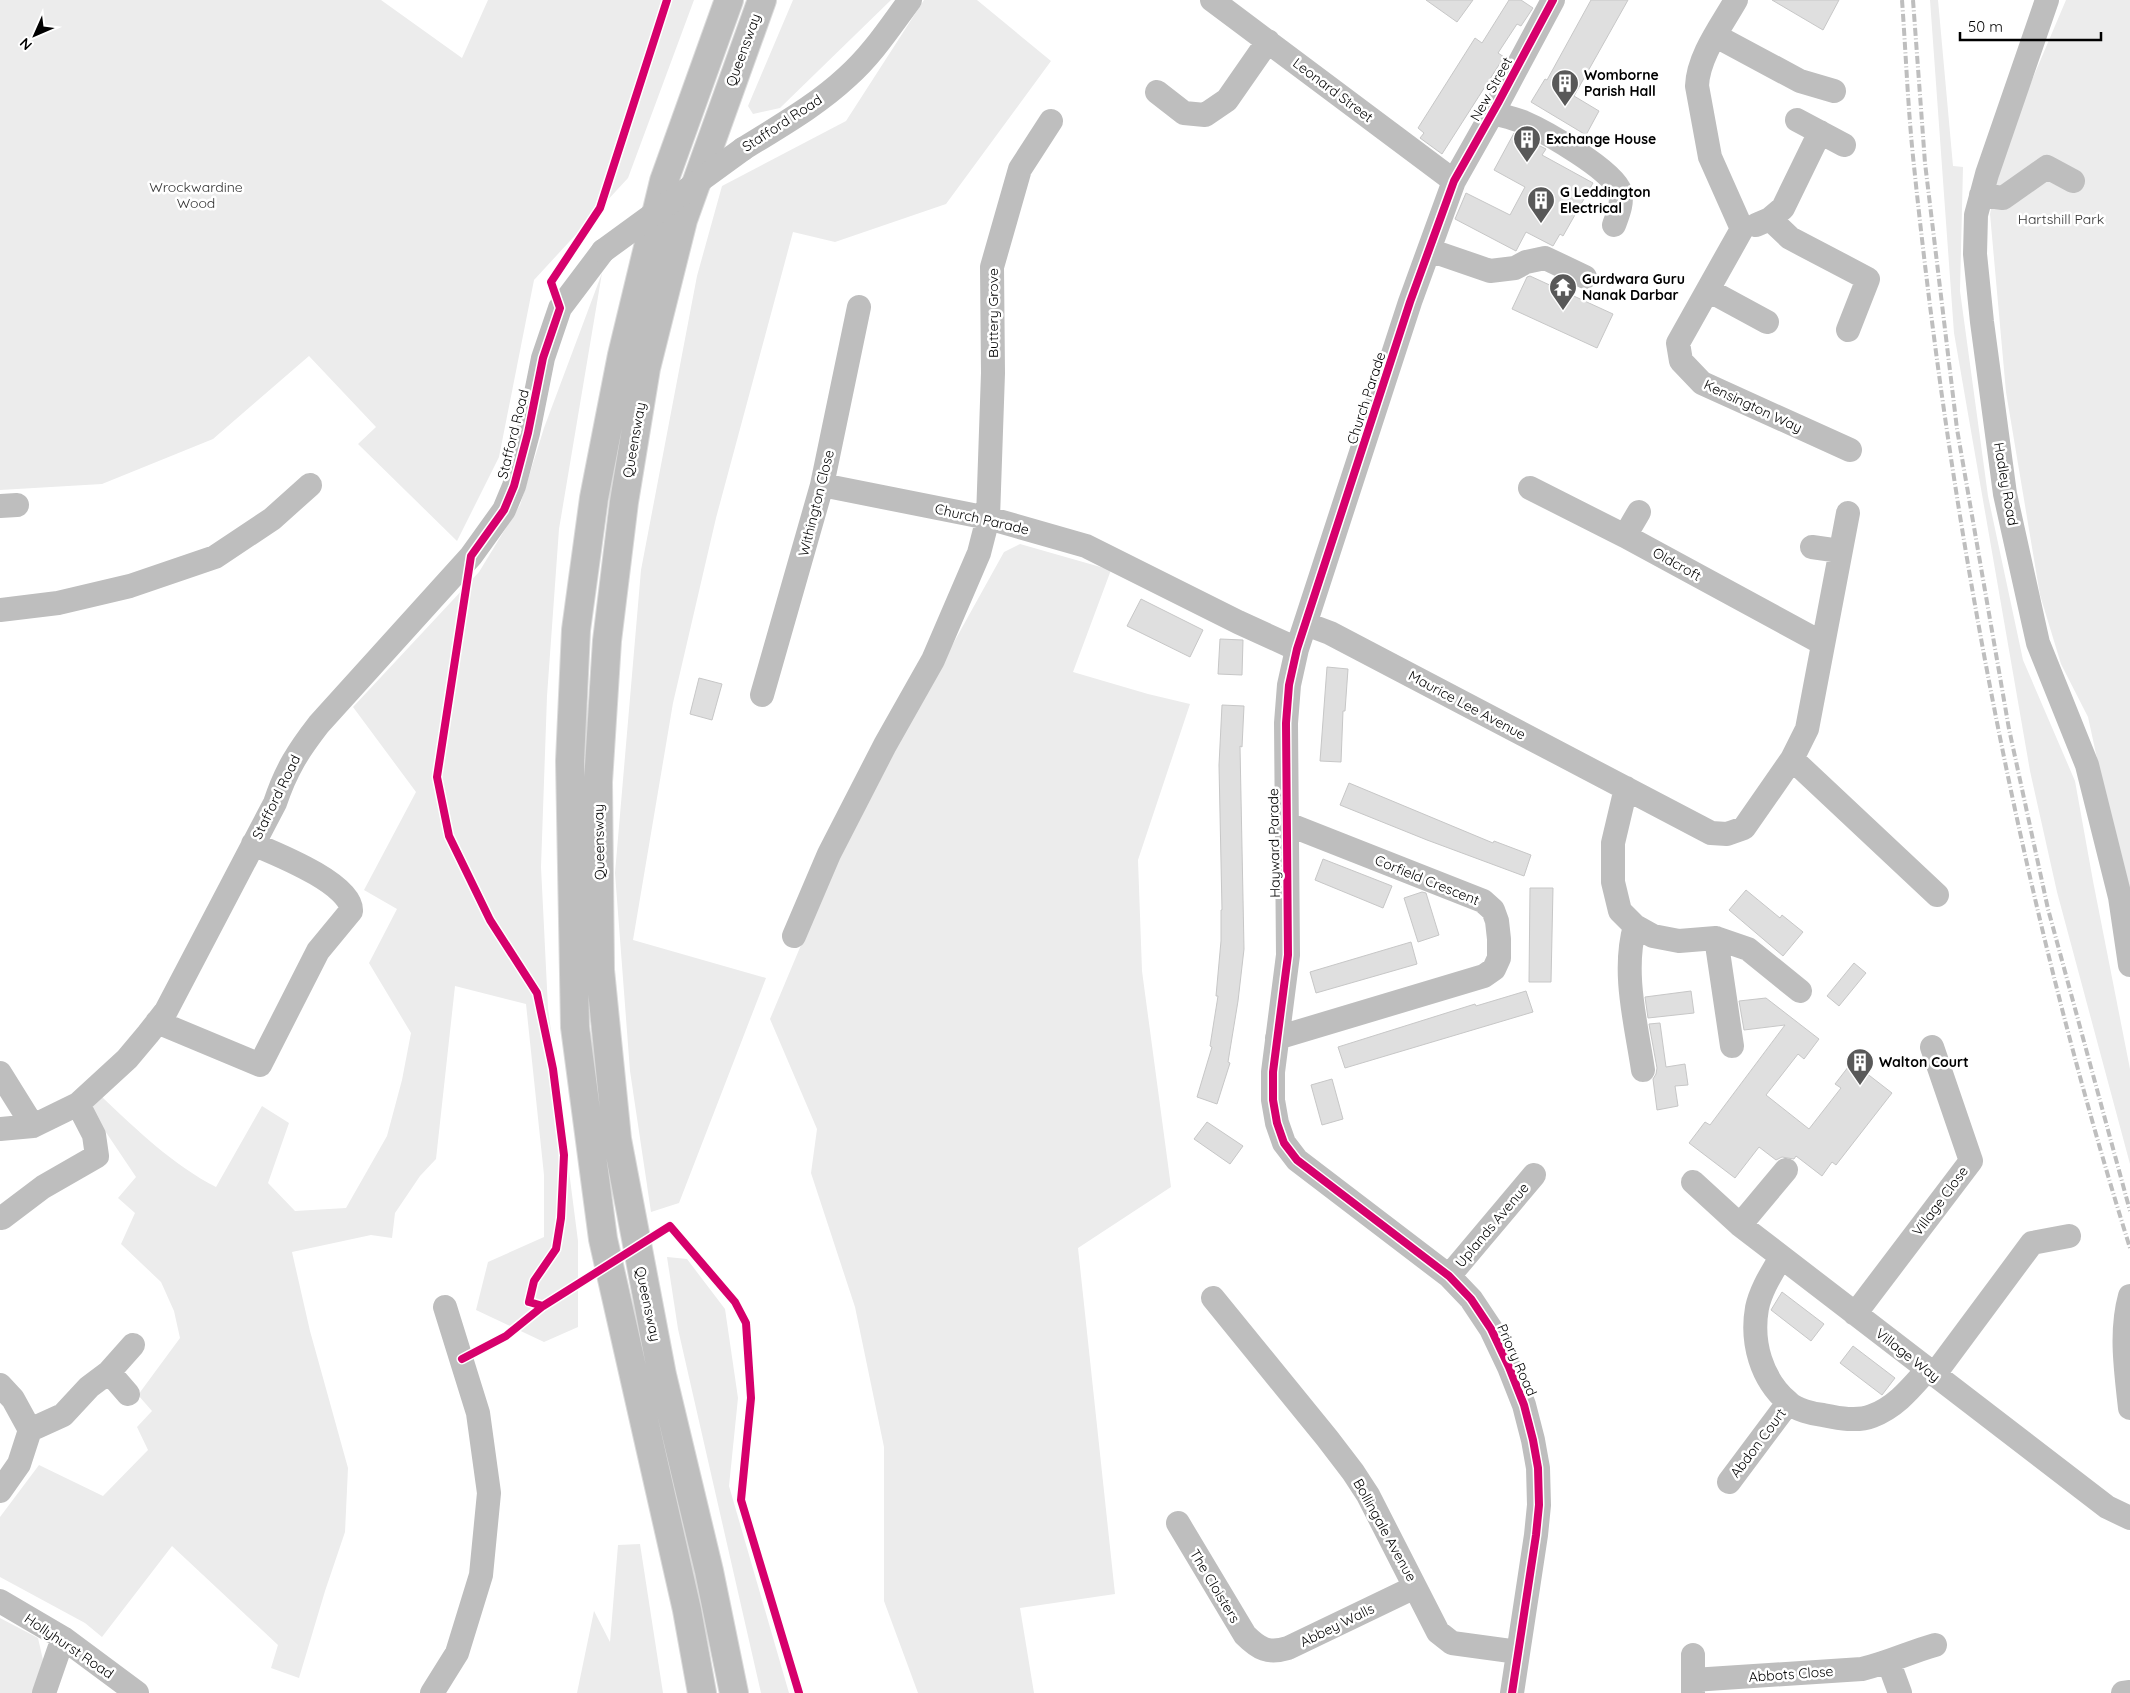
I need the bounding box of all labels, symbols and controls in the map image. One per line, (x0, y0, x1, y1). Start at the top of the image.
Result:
north arrow (10, 10, 60, 60)
scale bar (1960, 10, 2101, 42)
street label: Queensway (721, 11, 765, 89)
text: 50 m (1968, 17, 2003, 36)
text: N (16, 34, 36, 54)
street label: New Street (1466, 53, 1516, 124)
street label: Leonard Street (1289, 54, 1377, 126)
place label: Womborne Parish Hall (1584, 66, 1659, 100)
building icon: Womborne Parish Hall (1550, 68, 1580, 107)
street label: Stafford Road (739, 90, 825, 156)
building icon: Exchange House (1512, 124, 1542, 163)
place label: Exchange House (1546, 130, 1656, 148)
park label: Wrockwardine Wood (149, 178, 243, 212)
place label: G Leddington Electrical (1560, 183, 1651, 217)
building icon: G Leddington Electrical (1526, 185, 1556, 224)
park label: Hartshill Park (2018, 210, 2104, 228)
street label: Buttery Grove (984, 268, 1002, 358)
place label: Gurdwara Guru Nanak Darbar (1582, 270, 1685, 304)
temple icon: Gurdwara Guru Nanak Darbar (1548, 272, 1578, 311)
street label: Church Parade (1343, 349, 1389, 446)
street label: Kensington Way (1701, 375, 1805, 437)
street label: Stafford Road (493, 387, 533, 481)
street label: Queensway (619, 401, 649, 479)
street label: Hadley Road (1990, 441, 2022, 527)
street label: Withington Close (794, 448, 838, 558)
street label: Church Parade (933, 499, 1031, 539)
street label: Oldcroft (1650, 543, 1705, 585)
street label: Maurice Lee Avenue (1405, 666, 1529, 744)
street label: Stafford Road (248, 752, 304, 842)
street label: Hayward Parade (1264, 788, 1284, 898)
street label: Queensway (589, 804, 609, 880)
street label: Corfield Crescent (1372, 851, 1482, 909)
building icon: Walton Court (1845, 1047, 1875, 1086)
place label: Walton Court (1879, 1053, 1969, 1071)
street label: Village Close (1908, 1163, 1972, 1239)
street label: Uplands Avenue (1451, 1179, 1533, 1271)
street label: Queensway (631, 1265, 665, 1343)
street label: Priory Road (1493, 1321, 1541, 1399)
street label: Village Way (1872, 1324, 1944, 1386)
street label: Abdon Court (1726, 1405, 1790, 1481)
street label: Bollingale Avenue (1349, 1475, 1421, 1585)
street label: The Cloisters (1186, 1546, 1244, 1626)
street label: Abbey Walls (1297, 1599, 1377, 1651)
street label: Hollyhurst Road (21, 1609, 117, 1683)
street label: Abbots Close (1748, 1662, 1834, 1686)

